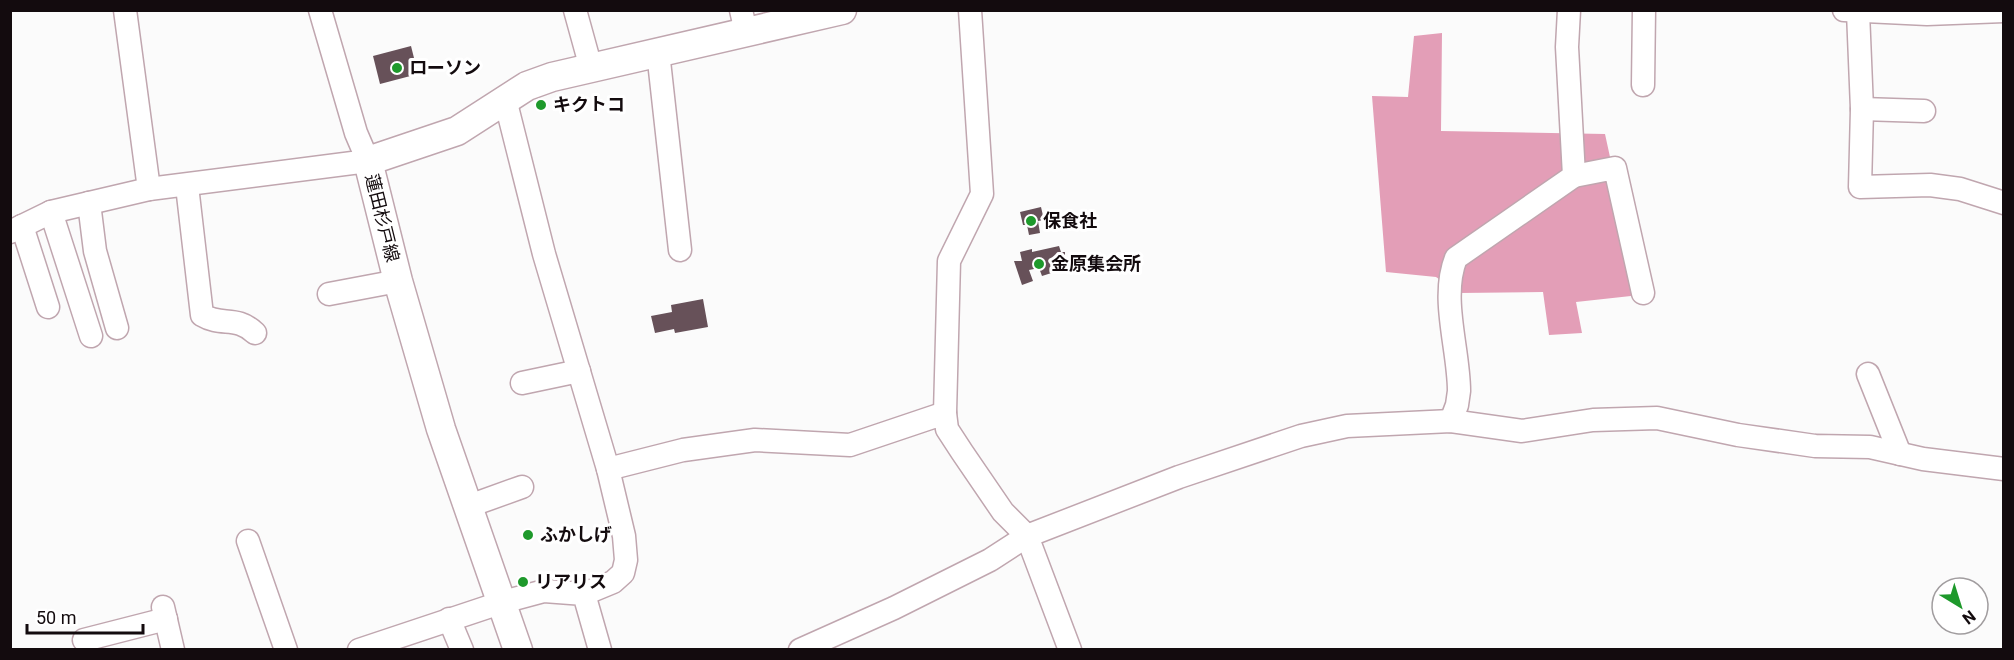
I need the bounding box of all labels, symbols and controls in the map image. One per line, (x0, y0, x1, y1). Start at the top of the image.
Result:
place label: ローソン (409, 57, 481, 78)
marker: ローソン (390, 61, 404, 75)
place label: キクトコ (553, 94, 625, 115)
marker: キクトコ (534, 98, 548, 112)
street label: 蓮田杉戸線 (361, 172, 404, 264)
place label: 保食社 (1043, 210, 1097, 231)
marker: 保食社 (1024, 214, 1038, 228)
place label: 金原集会所 (1051, 253, 1141, 274)
marker: 金原集会所 (1032, 257, 1046, 271)
place label: ふかしげ (540, 524, 612, 545)
marker: ふかしげ (521, 528, 535, 542)
place label: リアリス (535, 571, 607, 592)
marker: リアリス (516, 575, 530, 589)
north arrow (1930, 576, 1990, 636)
scale bar (27, 597, 142, 635)
text: N (1959, 606, 1979, 628)
text: 50 m (36, 607, 76, 628)

